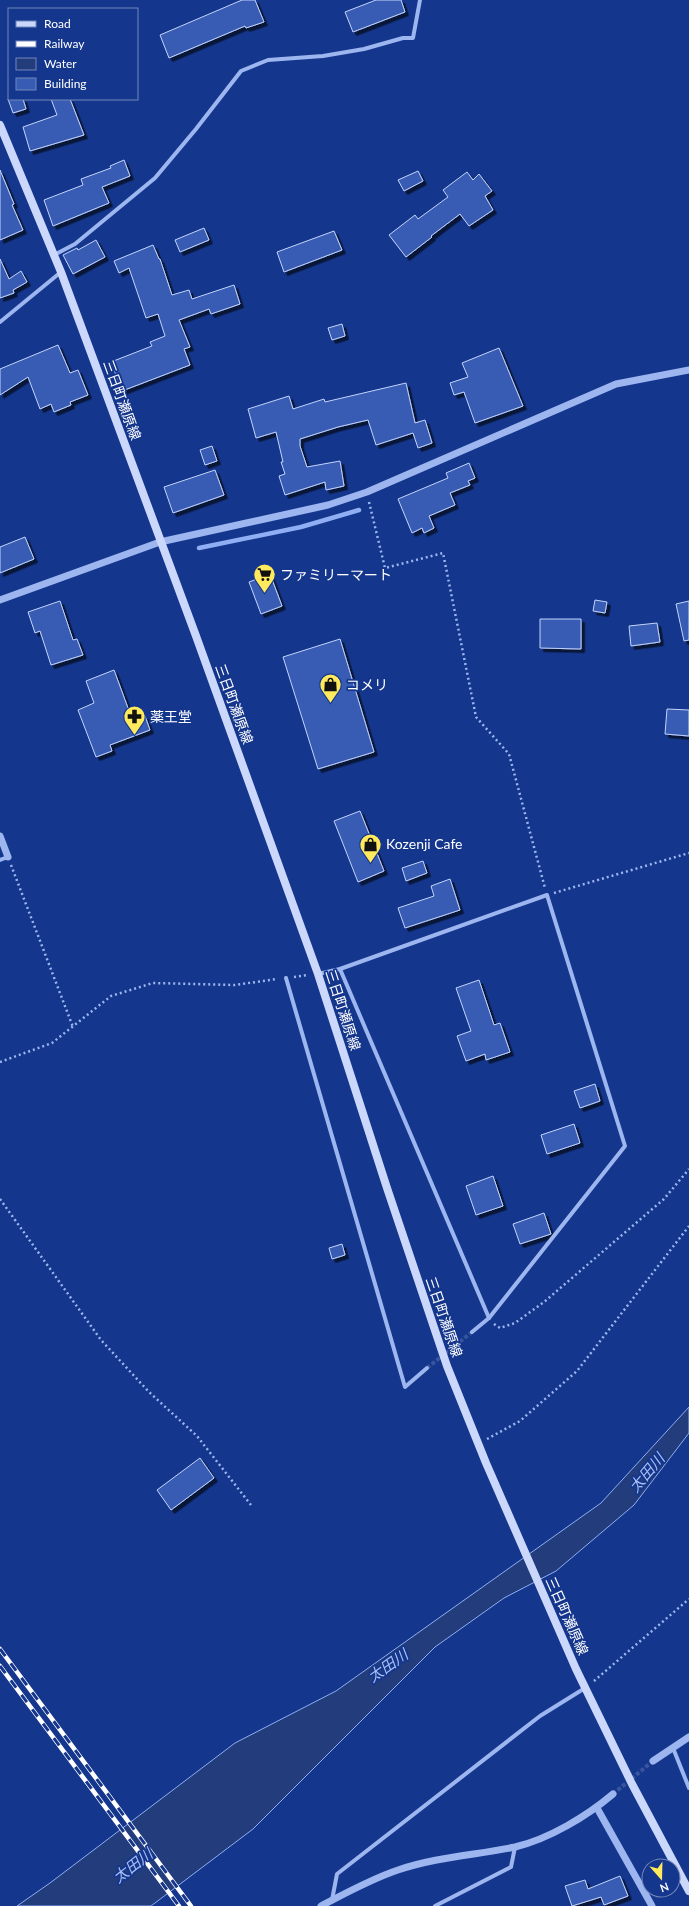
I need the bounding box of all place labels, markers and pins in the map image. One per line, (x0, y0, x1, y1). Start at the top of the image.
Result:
supermarket icon: ファミリーマート (251, 562, 277, 595)
place label: ファミリーマート (280, 566, 392, 583)
shop icon: コメリ (317, 672, 343, 705)
place label: コメリ (346, 676, 388, 693)
pharmacy icon: 薬王堂 (121, 704, 147, 737)
place label: 薬王堂 (150, 708, 192, 725)
shop icon: Kozenji Cafe (358, 831, 384, 864)
place label: Kozenji Cafe (386, 835, 463, 852)

